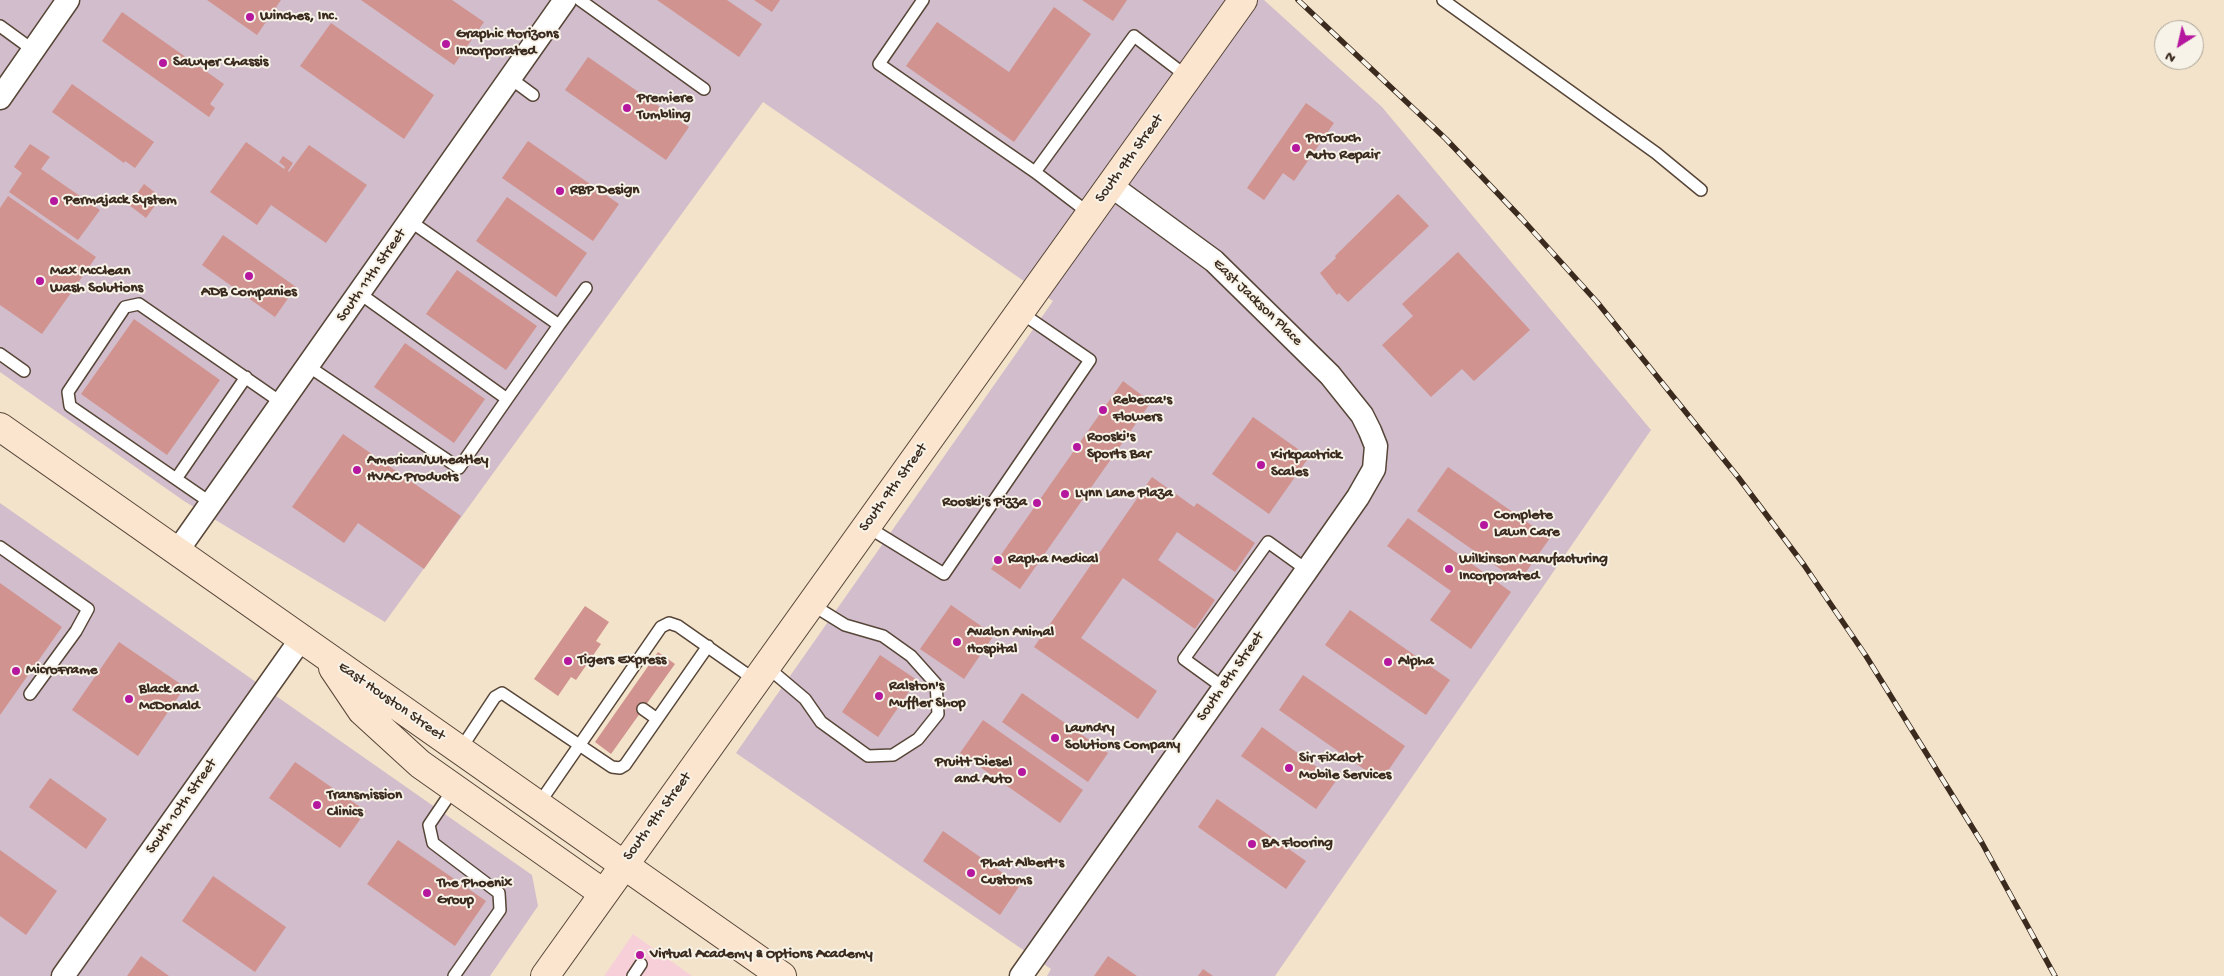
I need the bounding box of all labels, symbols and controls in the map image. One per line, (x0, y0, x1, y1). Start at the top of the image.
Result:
place label: Winches, Inc. (260, 8, 338, 26)
marker: Winches, Inc. (244, 11, 256, 23)
north arrow (2154, 20, 2204, 70)
place label: Graphic Horizons Incorporated (456, 26, 558, 61)
marker: Graphic Horizons Incorporated (440, 38, 452, 50)
text: N (2162, 47, 2179, 66)
place label: Sawyer Chassis (173, 54, 268, 72)
marker: Sawyer Chassis (157, 57, 169, 69)
place label: Premiere Tumbling (637, 90, 693, 125)
marker: Premiere Tumbling (621, 102, 633, 114)
street label: South 9th Street (1092, 111, 1168, 207)
place label: ProTouch Auto Repair (1306, 130, 1379, 165)
marker: ProTouch Auto Repair (1290, 142, 1302, 154)
place label: RBP Design (570, 182, 639, 200)
marker: RBP Design (554, 185, 566, 197)
place label: Permajack System (64, 192, 177, 210)
marker: Permajack System (48, 195, 60, 207)
street label: South 11th Street (333, 226, 411, 326)
street label: East Jackson Place (1208, 256, 1306, 350)
place label: Max McClean Wash Solutions (50, 263, 143, 298)
marker: ADB Companies (243, 270, 255, 282)
marker: Max McClean Wash Solutions (34, 275, 46, 287)
place label: ADB Companies (201, 284, 297, 302)
place label: Rebecca's Flowers (1113, 392, 1172, 427)
marker: Rebecca's Flowers (1097, 404, 1109, 416)
place label: Rooski's Sports Bar (1087, 429, 1151, 464)
street label: South 9th Street (856, 440, 932, 536)
marker: Rooski's Sports Bar (1071, 441, 1083, 453)
place label: Kirkpactrick Scales (1271, 447, 1342, 482)
place label: American/Wheatley HVAC Products (367, 452, 488, 487)
marker: Kirkpactrick Scales (1255, 459, 1267, 471)
marker: American/Wheatley HVAC Products (351, 464, 363, 476)
place label: Lynn Lane Plaza (1075, 485, 1173, 503)
marker: Lynn Lane Plaza (1059, 488, 1071, 500)
place label: Rooski's Pizza (942, 494, 1027, 512)
marker: Rooski's Pizza (1031, 497, 1043, 509)
place label: Complete Lawn Care (1494, 507, 1560, 542)
marker: Complete Lawn Care (1478, 519, 1490, 531)
place label: Rapha Medical (1008, 551, 1098, 569)
place label: Wilkinson Manufacturing Incorporated (1459, 551, 1608, 586)
marker: Rapha Medical (992, 554, 1004, 566)
marker: Wilkinson Manufacturing Incorporated (1443, 563, 1455, 575)
place label: Avalon Animal Hospital (967, 624, 1054, 659)
street label: South 8th Street (1193, 629, 1269, 725)
marker: Avalon Animal Hospital (951, 636, 963, 648)
place label: Tigers Express (578, 652, 666, 670)
place label: Alpha (1398, 653, 1434, 671)
marker: Tigers Express (562, 655, 574, 667)
marker: Alpha (1382, 656, 1394, 668)
street label: East Houston Street (334, 658, 448, 746)
place label: MicroFrame (26, 662, 98, 680)
marker: MicroFrame (10, 665, 22, 677)
place label: Ralston's Muffler Shop (889, 678, 966, 713)
place label: Black and McDonald (139, 681, 200, 716)
marker: Ralston's Muffler Shop (873, 690, 885, 702)
marker: Black and McDonald (123, 693, 135, 705)
place label: Laundry Solutions Company (1065, 720, 1180, 755)
marker: Laundry Solutions Company (1049, 732, 1061, 744)
place label: Sir Fixalot Mobile Services (1299, 750, 1391, 785)
place label: Pruitt Diesel and Auto (935, 754, 1012, 789)
street label: South 10th Street (143, 756, 221, 858)
marker: Sir Fixalot Mobile Services (1283, 762, 1295, 774)
marker: Pruitt Diesel and Auto (1016, 766, 1028, 778)
street label: South 9th Street (620, 769, 696, 865)
place label: Transmission Clinics (327, 787, 402, 822)
marker: Transmission Clinics (311, 799, 323, 811)
place label: BA Flooring (1262, 835, 1333, 853)
marker: BA Flooring (1246, 838, 1258, 850)
place label: Phat Albert's Customs (981, 855, 1064, 890)
marker: Phat Albert's Customs (965, 867, 977, 879)
place label: The Phoenix Group (437, 875, 512, 910)
marker: The Phoenix Group (421, 887, 433, 899)
place label: Virtual Academy & Options Academy (650, 946, 873, 964)
marker: Virtual Academy & Options Academy (634, 949, 646, 961)

